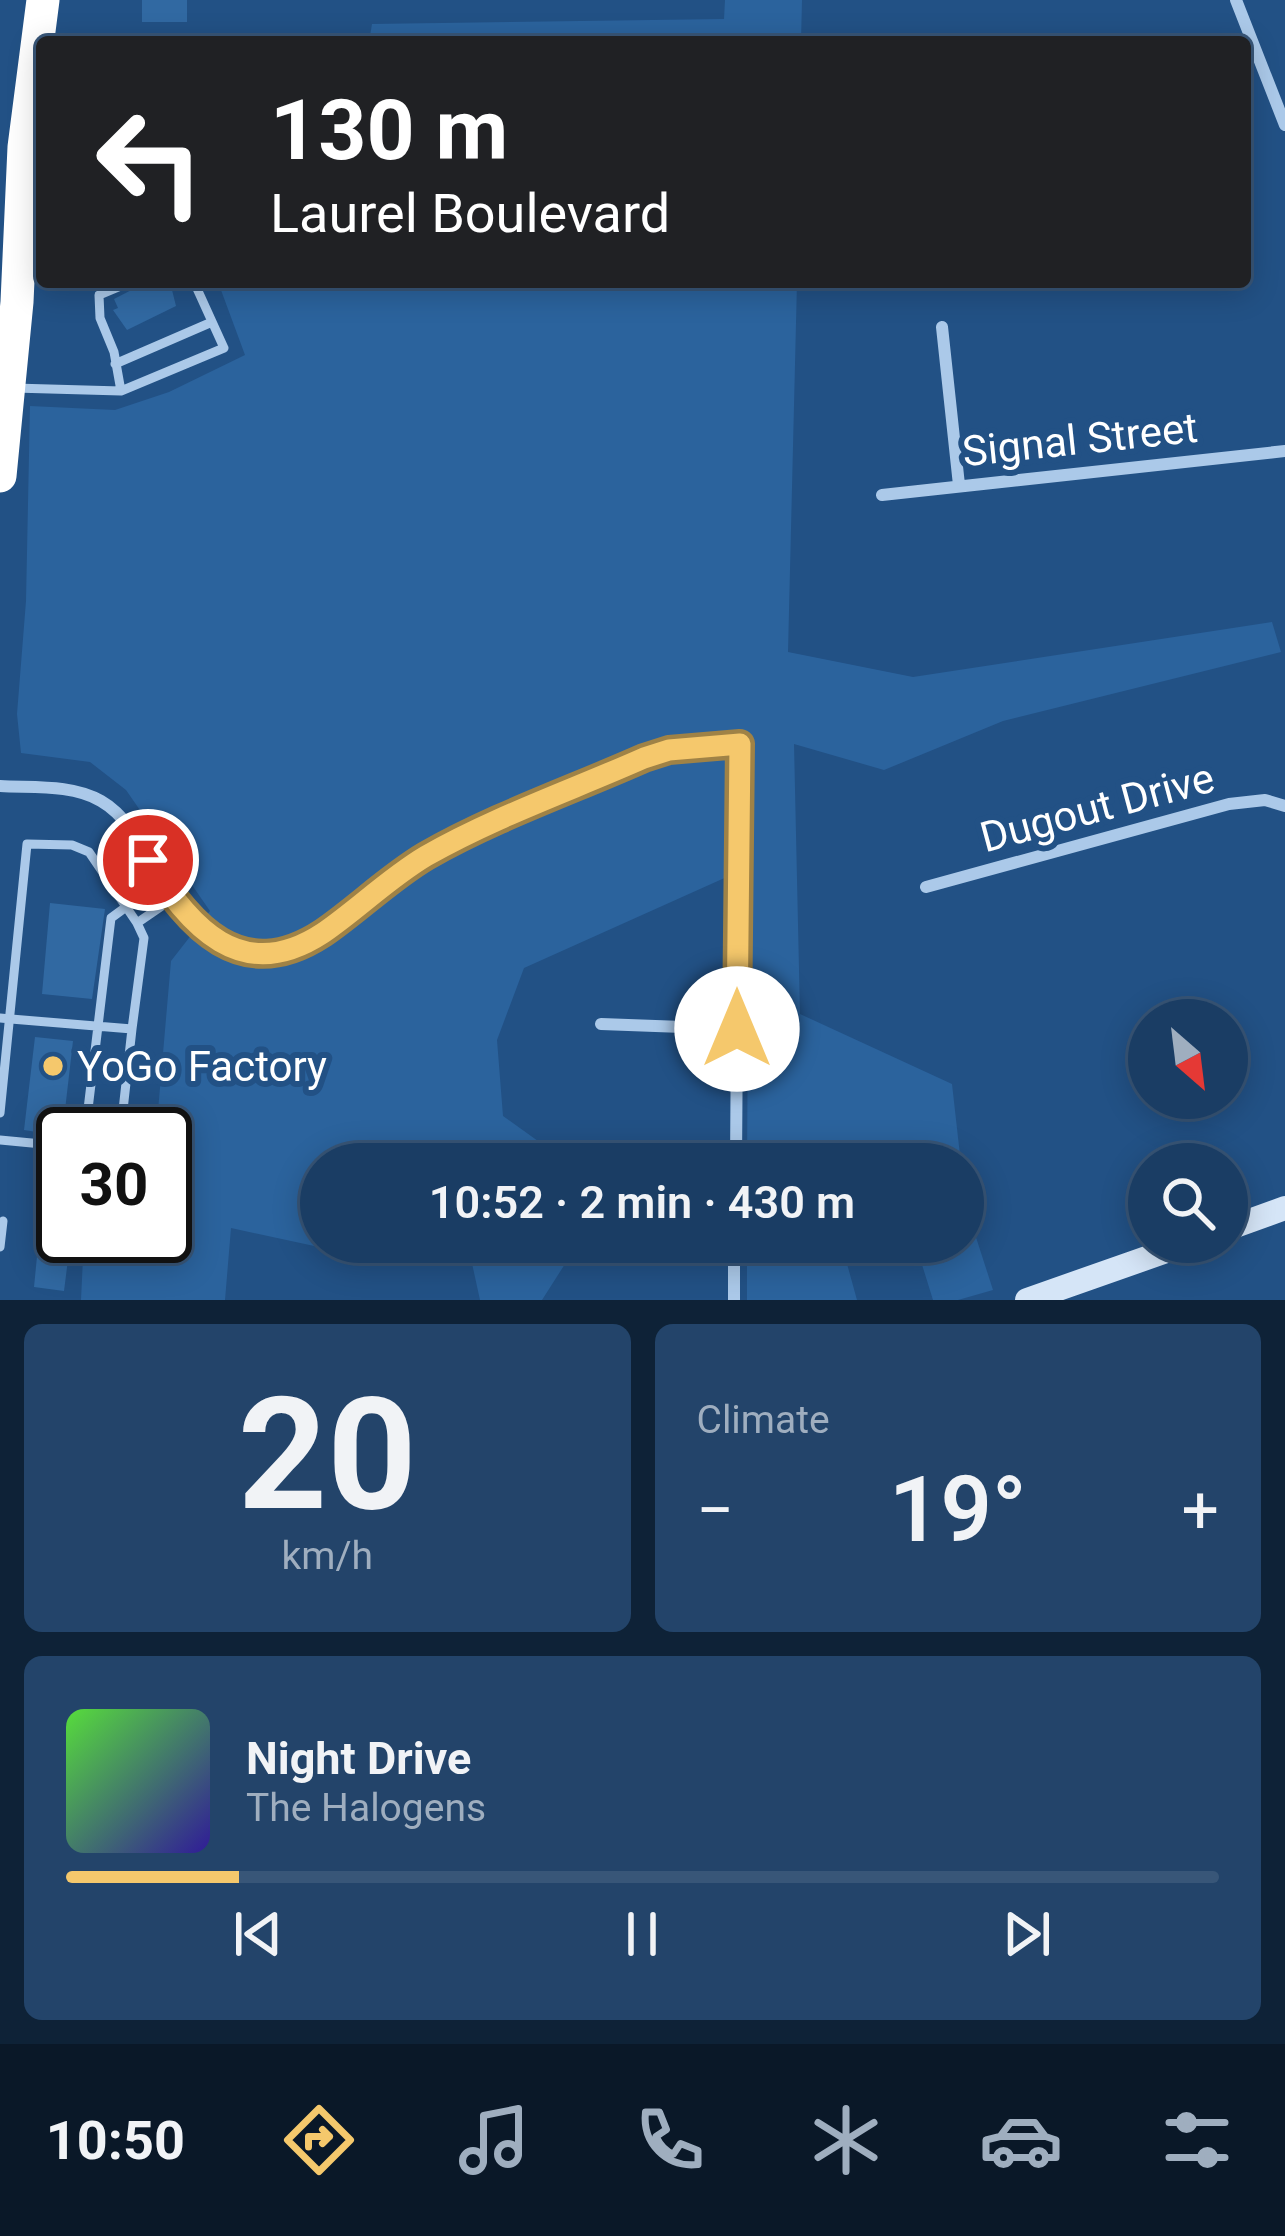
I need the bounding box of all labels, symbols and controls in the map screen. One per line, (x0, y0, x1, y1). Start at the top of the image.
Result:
text: 130 m (270, 81, 508, 180)
icon: left (72, 84, 228, 240)
text: Laurel Boulevard (270, 182, 670, 245)
street label: Signal Street (960, 403, 1200, 476)
street label: Dugout Drive (975, 753, 1219, 862)
pin (97, 809, 199, 911)
icon: arrive (115, 827, 181, 893)
position arrow (674, 966, 800, 1092)
north arrow (1128, 999, 1248, 1119)
map controls (1128, 999, 1248, 1263)
place label: YoGo Factory (77, 1042, 327, 1091)
marker: YoGo Factory (40, 1053, 66, 1079)
speed limit sign: 30 (36, 1107, 192, 1263)
button: search (1128, 1143, 1248, 1263)
text: 10:52 · 2 min · 430 m (429, 1176, 855, 1229)
text: 20 (238, 1363, 417, 1546)
text: Climate (697, 1397, 830, 1443)
text: 19° (889, 1458, 1027, 1563)
text: − (697, 1472, 734, 1549)
text: + (1182, 1472, 1219, 1549)
text: km/h (281, 1533, 373, 1579)
text: Night Drive (246, 1732, 471, 1785)
text: The Halogens (246, 1785, 486, 1831)
icon: previous (225, 1901, 291, 1967)
icon: pause (609, 1901, 675, 1967)
icon: next (994, 1901, 1060, 1967)
icon: directions (277, 2098, 361, 2182)
icon: music (452, 2098, 536, 2182)
icon: phone (628, 2098, 712, 2182)
icon: climate (804, 2098, 888, 2182)
icon: car (979, 2098, 1063, 2182)
icon: filters (1155, 2098, 1239, 2182)
text: 10:50 (46, 2109, 185, 2172)

